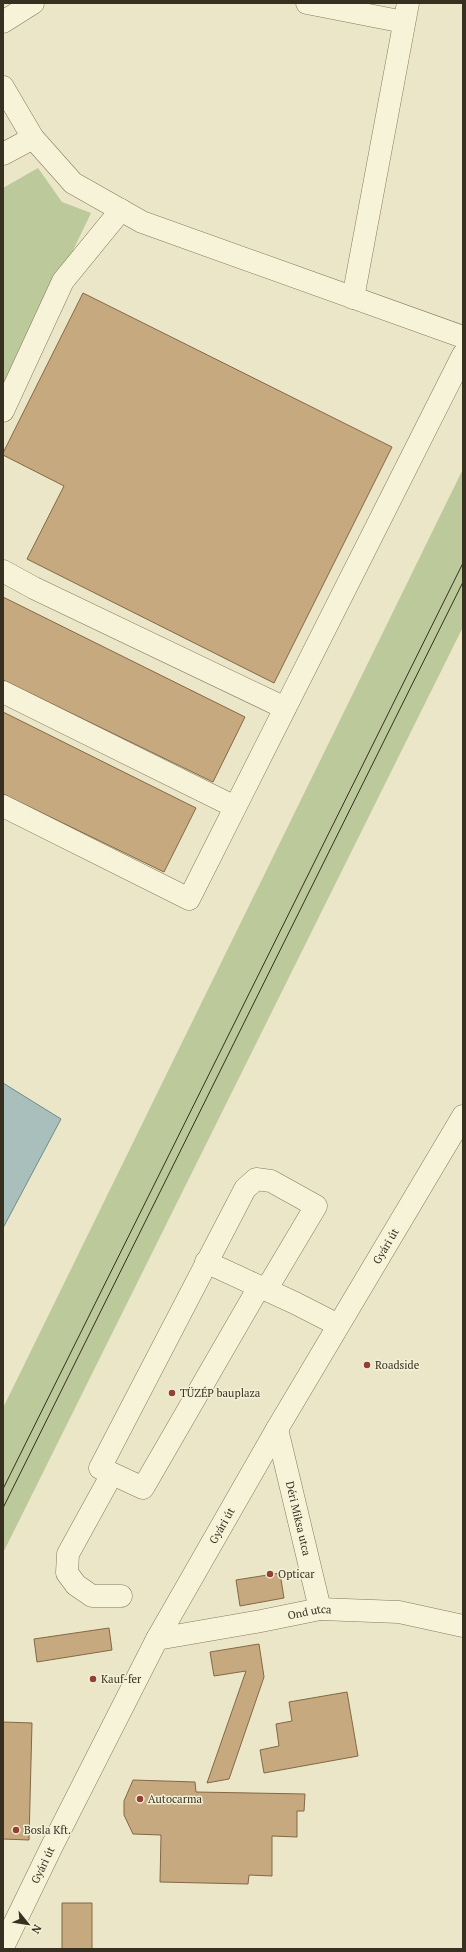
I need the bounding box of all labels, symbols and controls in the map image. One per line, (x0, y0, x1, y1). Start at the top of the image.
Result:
street label: Gyári út (370, 1226, 402, 1267)
place label: Roadside (375, 1358, 420, 1372)
marker: Roadside (362, 1360, 372, 1370)
place label: TÜZÉP bauplaza (180, 1386, 261, 1400)
marker: TÜZÉP bauplaza (167, 1388, 177, 1398)
street label: Déri Miksa utca (283, 1480, 314, 1558)
street label: Gyári út (206, 1505, 238, 1546)
place label: Opticar (278, 1567, 315, 1581)
marker: Opticar (265, 1569, 275, 1579)
street label: Ond utca (286, 1602, 332, 1622)
place label: Kauf-fer (101, 1672, 142, 1686)
marker: Kauf-fer (88, 1674, 98, 1684)
place label: Autocarma (148, 1792, 202, 1806)
marker: Autocarma (135, 1794, 145, 1804)
place label: Bosla Kft. (24, 1823, 71, 1837)
marker: Bosla Kft. (11, 1825, 21, 1835)
street label: Gyári út (28, 1844, 58, 1886)
north arrow (8, 1904, 48, 1944)
text: N (28, 1922, 45, 1937)

